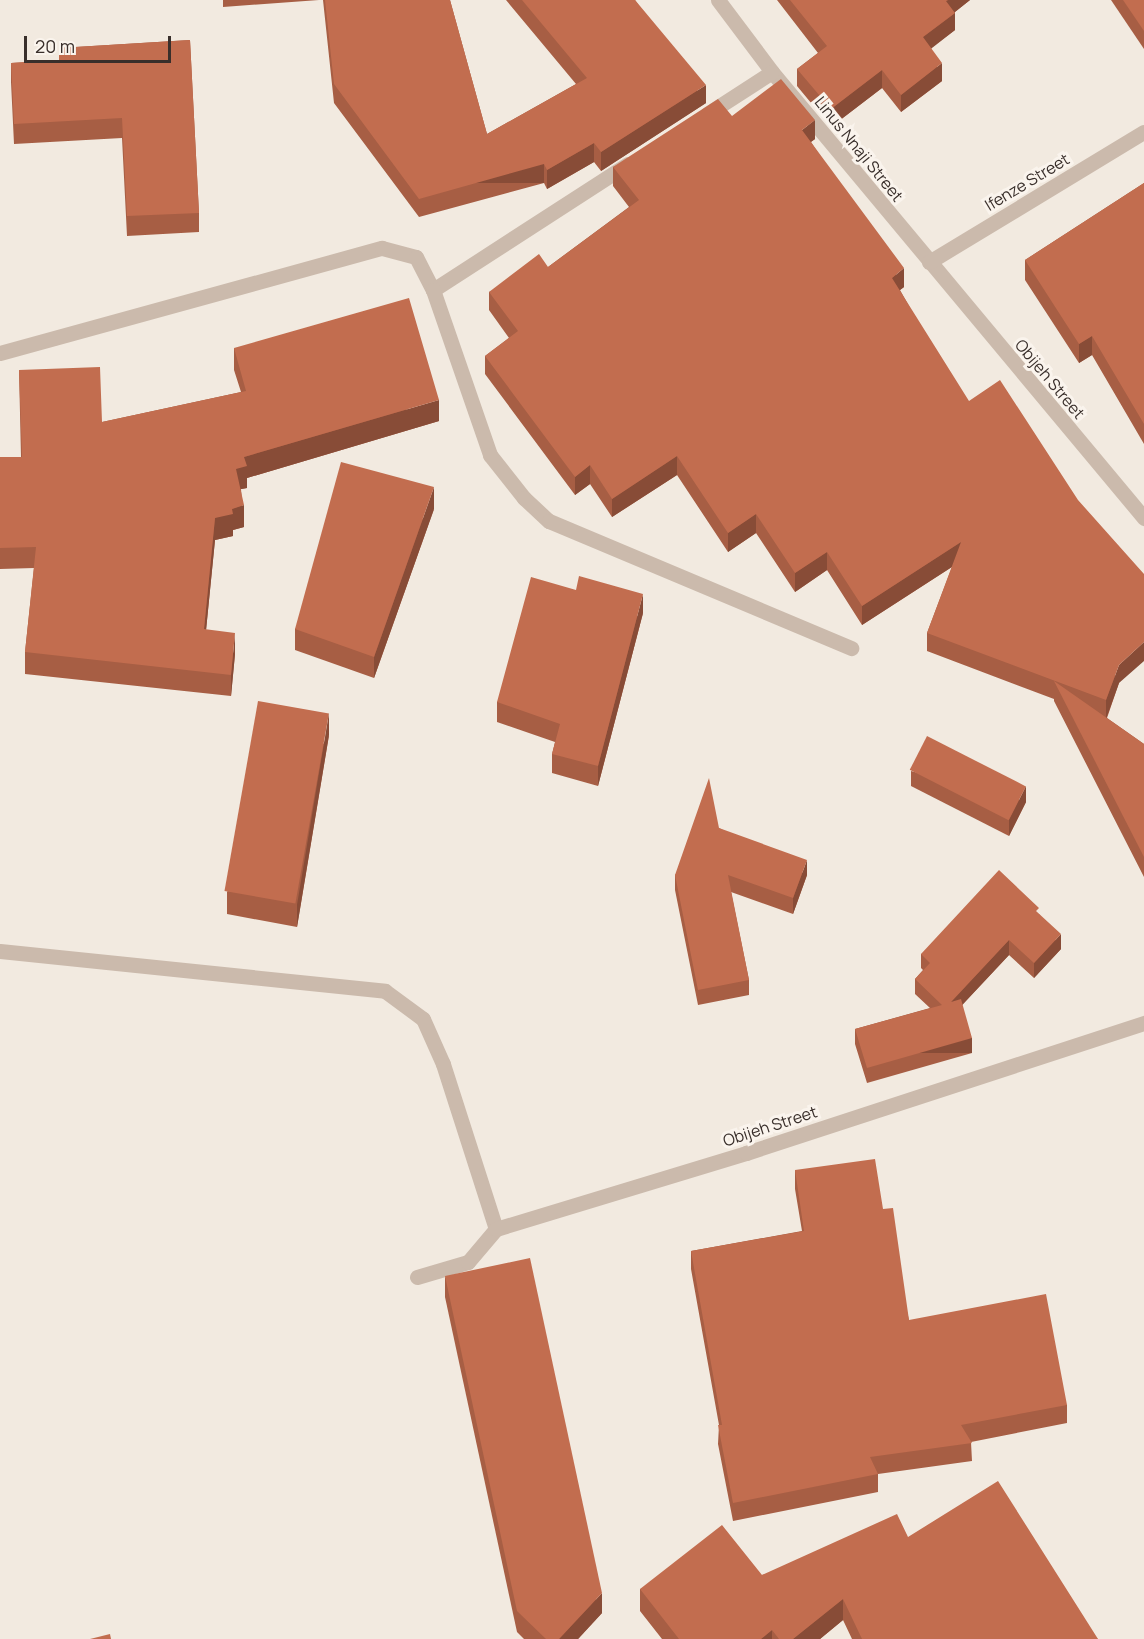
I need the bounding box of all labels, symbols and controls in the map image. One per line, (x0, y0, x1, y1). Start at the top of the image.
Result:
scale bar (27, 24, 174, 62)
text: 20 m (35, 34, 75, 58)
street label: Linus Nnaji Street (811, 93, 907, 205)
street label: Ifenze Street (981, 149, 1073, 215)
street label: Obijeh Street (1011, 335, 1089, 423)
street label: Obijeh Street (721, 1102, 819, 1150)

